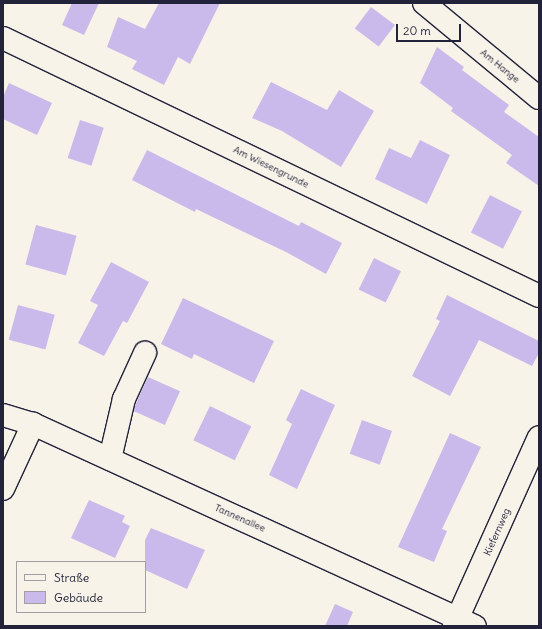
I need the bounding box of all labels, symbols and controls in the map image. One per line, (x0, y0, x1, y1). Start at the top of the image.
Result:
scale bar (398, 16, 463, 42)
text: 20 m (403, 23, 431, 38)
street label: Am Hange (478, 46, 522, 86)
street label: Am Wiesengrunde (231, 144, 311, 190)
street label: Tannenallee (213, 502, 267, 534)
street label: Kiefernweg (481, 506, 513, 558)
legend (16, 561, 146, 613)
text: Straße (54, 570, 89, 585)
text: Gebäude (54, 590, 103, 605)

